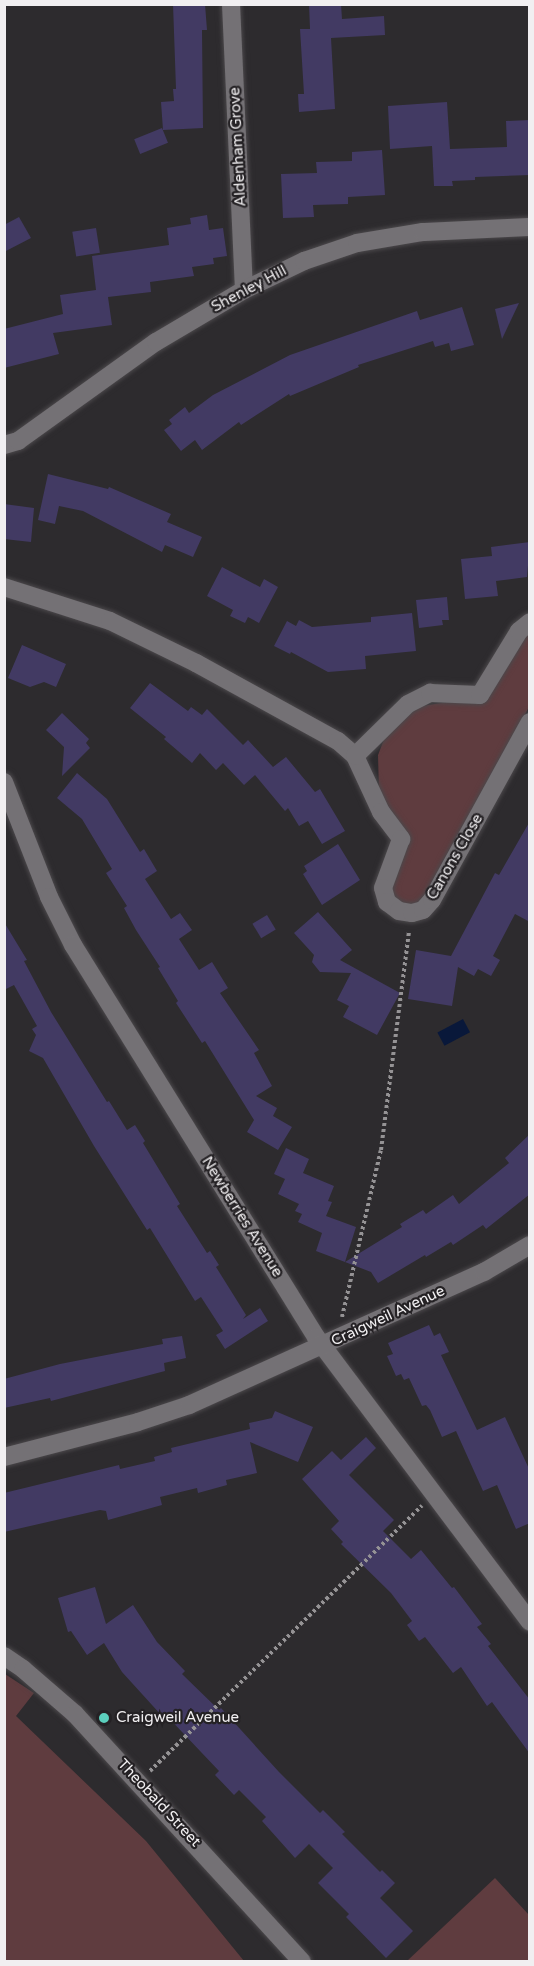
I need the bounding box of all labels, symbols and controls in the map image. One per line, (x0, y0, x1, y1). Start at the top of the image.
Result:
street label: Aldenham Grove (226, 87, 250, 207)
street label: Shenley Hill (208, 262, 290, 316)
street label: Canons Close (423, 811, 487, 903)
street label: Newberries Avenue (198, 1153, 286, 1281)
street label: Craigweil Avenue (328, 1282, 448, 1350)
place label: Craigweil Avenue (116, 1709, 239, 1727)
marker: Craigweil Avenue (97, 1711, 111, 1725)
street label: Theobald Street (114, 1755, 204, 1851)

